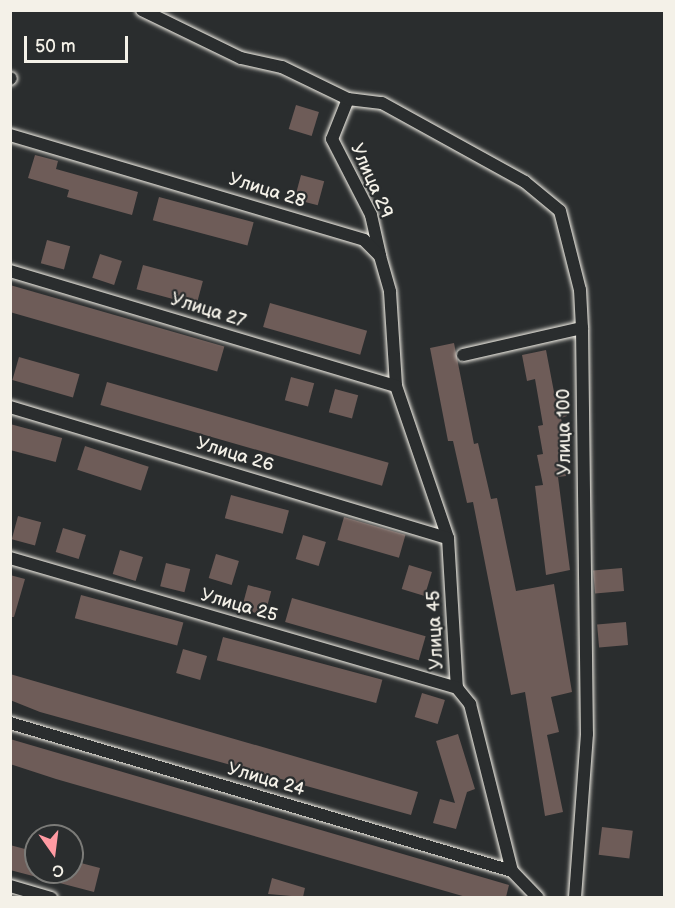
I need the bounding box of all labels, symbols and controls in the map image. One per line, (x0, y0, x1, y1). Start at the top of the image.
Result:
scale bar (27, 24, 130, 62)
text: 50 m (35, 36, 76, 57)
street label: Улица 29 (345, 140, 397, 222)
street label: Улица 28 (226, 169, 308, 213)
street label: Улица 27 (168, 289, 248, 333)
street label: Улица 100 (553, 389, 577, 475)
street label: Улица 26 (194, 433, 276, 477)
street label: Улица 25 (198, 585, 280, 627)
street label: Улица 45 (423, 590, 449, 670)
street label: Улица 24 (225, 759, 307, 801)
north arrow (24, 824, 84, 884)
text: С (50, 859, 66, 881)

